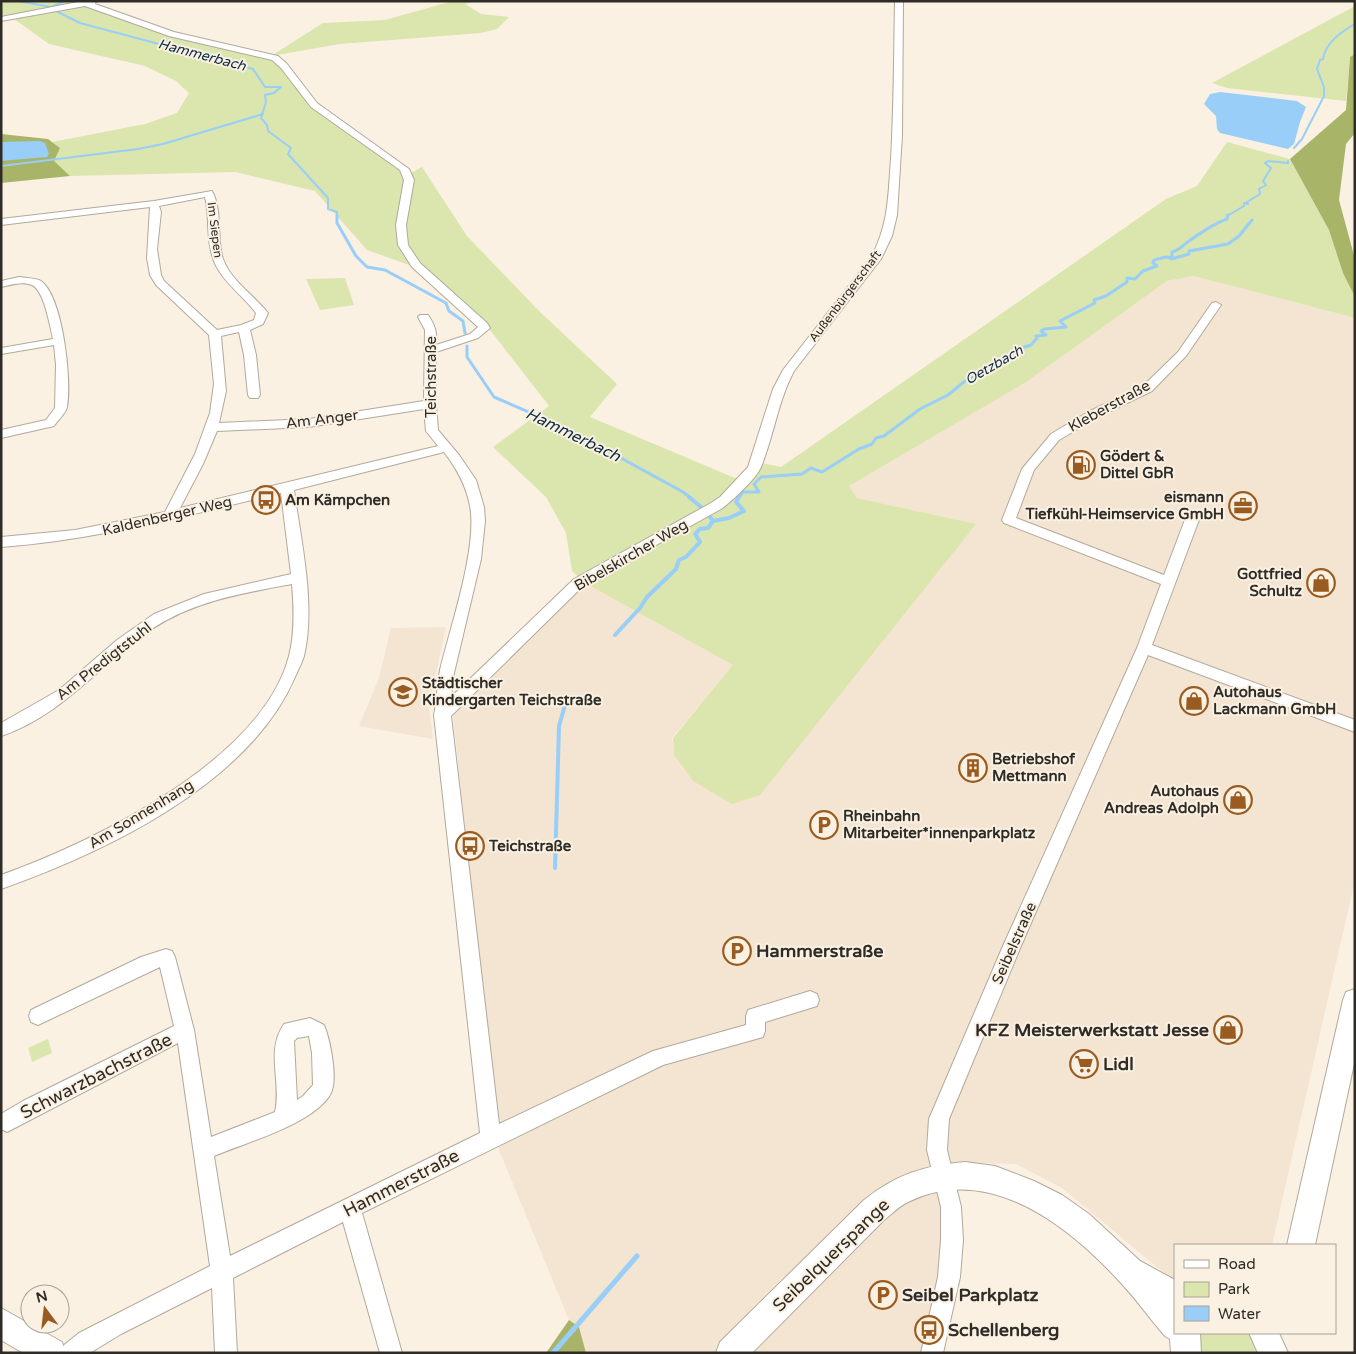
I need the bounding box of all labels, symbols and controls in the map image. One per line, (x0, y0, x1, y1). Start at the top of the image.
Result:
water label: Hammerbach (156, 35, 248, 75)
street label: Im Siepen (205, 201, 225, 259)
street label: Außenbürgerschaft (806, 247, 884, 344)
street label: Teichstraße (422, 336, 440, 418)
water label: Oetzbach (962, 341, 1026, 388)
street label: Kleberstraße (1065, 376, 1153, 436)
water label: Hammerbach (522, 403, 625, 467)
street label: Am Anger (285, 406, 359, 432)
place label: Gödert & Dittel GbR (1100, 447, 1174, 482)
fuel station icon: Gödert & Dittel GbR (1066, 450, 1096, 480)
bus stop icon: Am Kämpchen (251, 485, 281, 515)
place label: eismann Tiefkühl-Heimservice GmbH (1024, 488, 1224, 523)
place label: Am Kämpchen (285, 491, 390, 510)
office icon: eismann Tiefkühl-Heimservice GmbH (1228, 491, 1258, 521)
street label: Kaldenberger Weg (100, 492, 234, 540)
street label: Bibelskircher Weg (571, 515, 691, 595)
place label: Gottfried Schultz (1237, 565, 1303, 600)
shop icon: Gottfried Schultz (1306, 568, 1336, 598)
street label: Am Predigtstuhl (53, 618, 155, 704)
place label: Städtischer Kindergarten Teichstraße (422, 674, 602, 710)
school or university icon: Städtischer Kindergarten Teichstraße (388, 677, 418, 707)
place label: Autohaus Lackmann GmbH (1213, 683, 1336, 718)
shop icon: Autohaus Lackmann GmbH (1179, 686, 1209, 716)
place label: Betriebshof Mettmann (992, 750, 1075, 785)
building icon: Betriebshof Mettmann (958, 753, 988, 783)
street label: Am Sonnenhang (85, 776, 197, 852)
place label: Autohaus Andreas Adolph (1104, 782, 1219, 818)
shop icon: Autohaus Andreas Adolph (1223, 785, 1253, 815)
place label: Rheinbahn Mitarbeiter*innenparkplatz (843, 807, 1036, 843)
parking icon: Rheinbahn Mitarbeiter*innenparkplatz (809, 810, 839, 840)
bus stop icon: Teichstraße (455, 831, 485, 861)
place label: Teichstraße (488, 837, 572, 855)
street label: Seibelstraße (988, 899, 1040, 987)
parking icon: Hammerstraße (722, 936, 752, 966)
place label: Hammerstraße (756, 940, 883, 962)
shop icon: KFZ Meisterwerkstatt Jesse (1213, 1015, 1243, 1045)
place label: KFZ Meisterwerkstatt Jesse (975, 1019, 1209, 1041)
street label: Schwarzbachstraße (17, 1028, 175, 1124)
supermarket icon: Lidl (1069, 1049, 1099, 1079)
place label: Lidl (1103, 1053, 1134, 1075)
street label: Hammerstraße (339, 1144, 463, 1222)
street label: Seibelquerspange (768, 1194, 894, 1316)
legend (1174, 1244, 1336, 1334)
text: Road (1218, 1255, 1256, 1273)
parking icon: Seibel Parkplatz (868, 1280, 898, 1310)
text: Park (1218, 1280, 1250, 1298)
north arrow (20, 1284, 70, 1334)
place label: Seibel Parkplatz (902, 1284, 1039, 1306)
text: N (34, 1287, 49, 1307)
text: Water (1218, 1305, 1261, 1323)
bus stop icon: Schellenberg (914, 1315, 944, 1345)
place label: Schellenberg (948, 1319, 1059, 1341)

